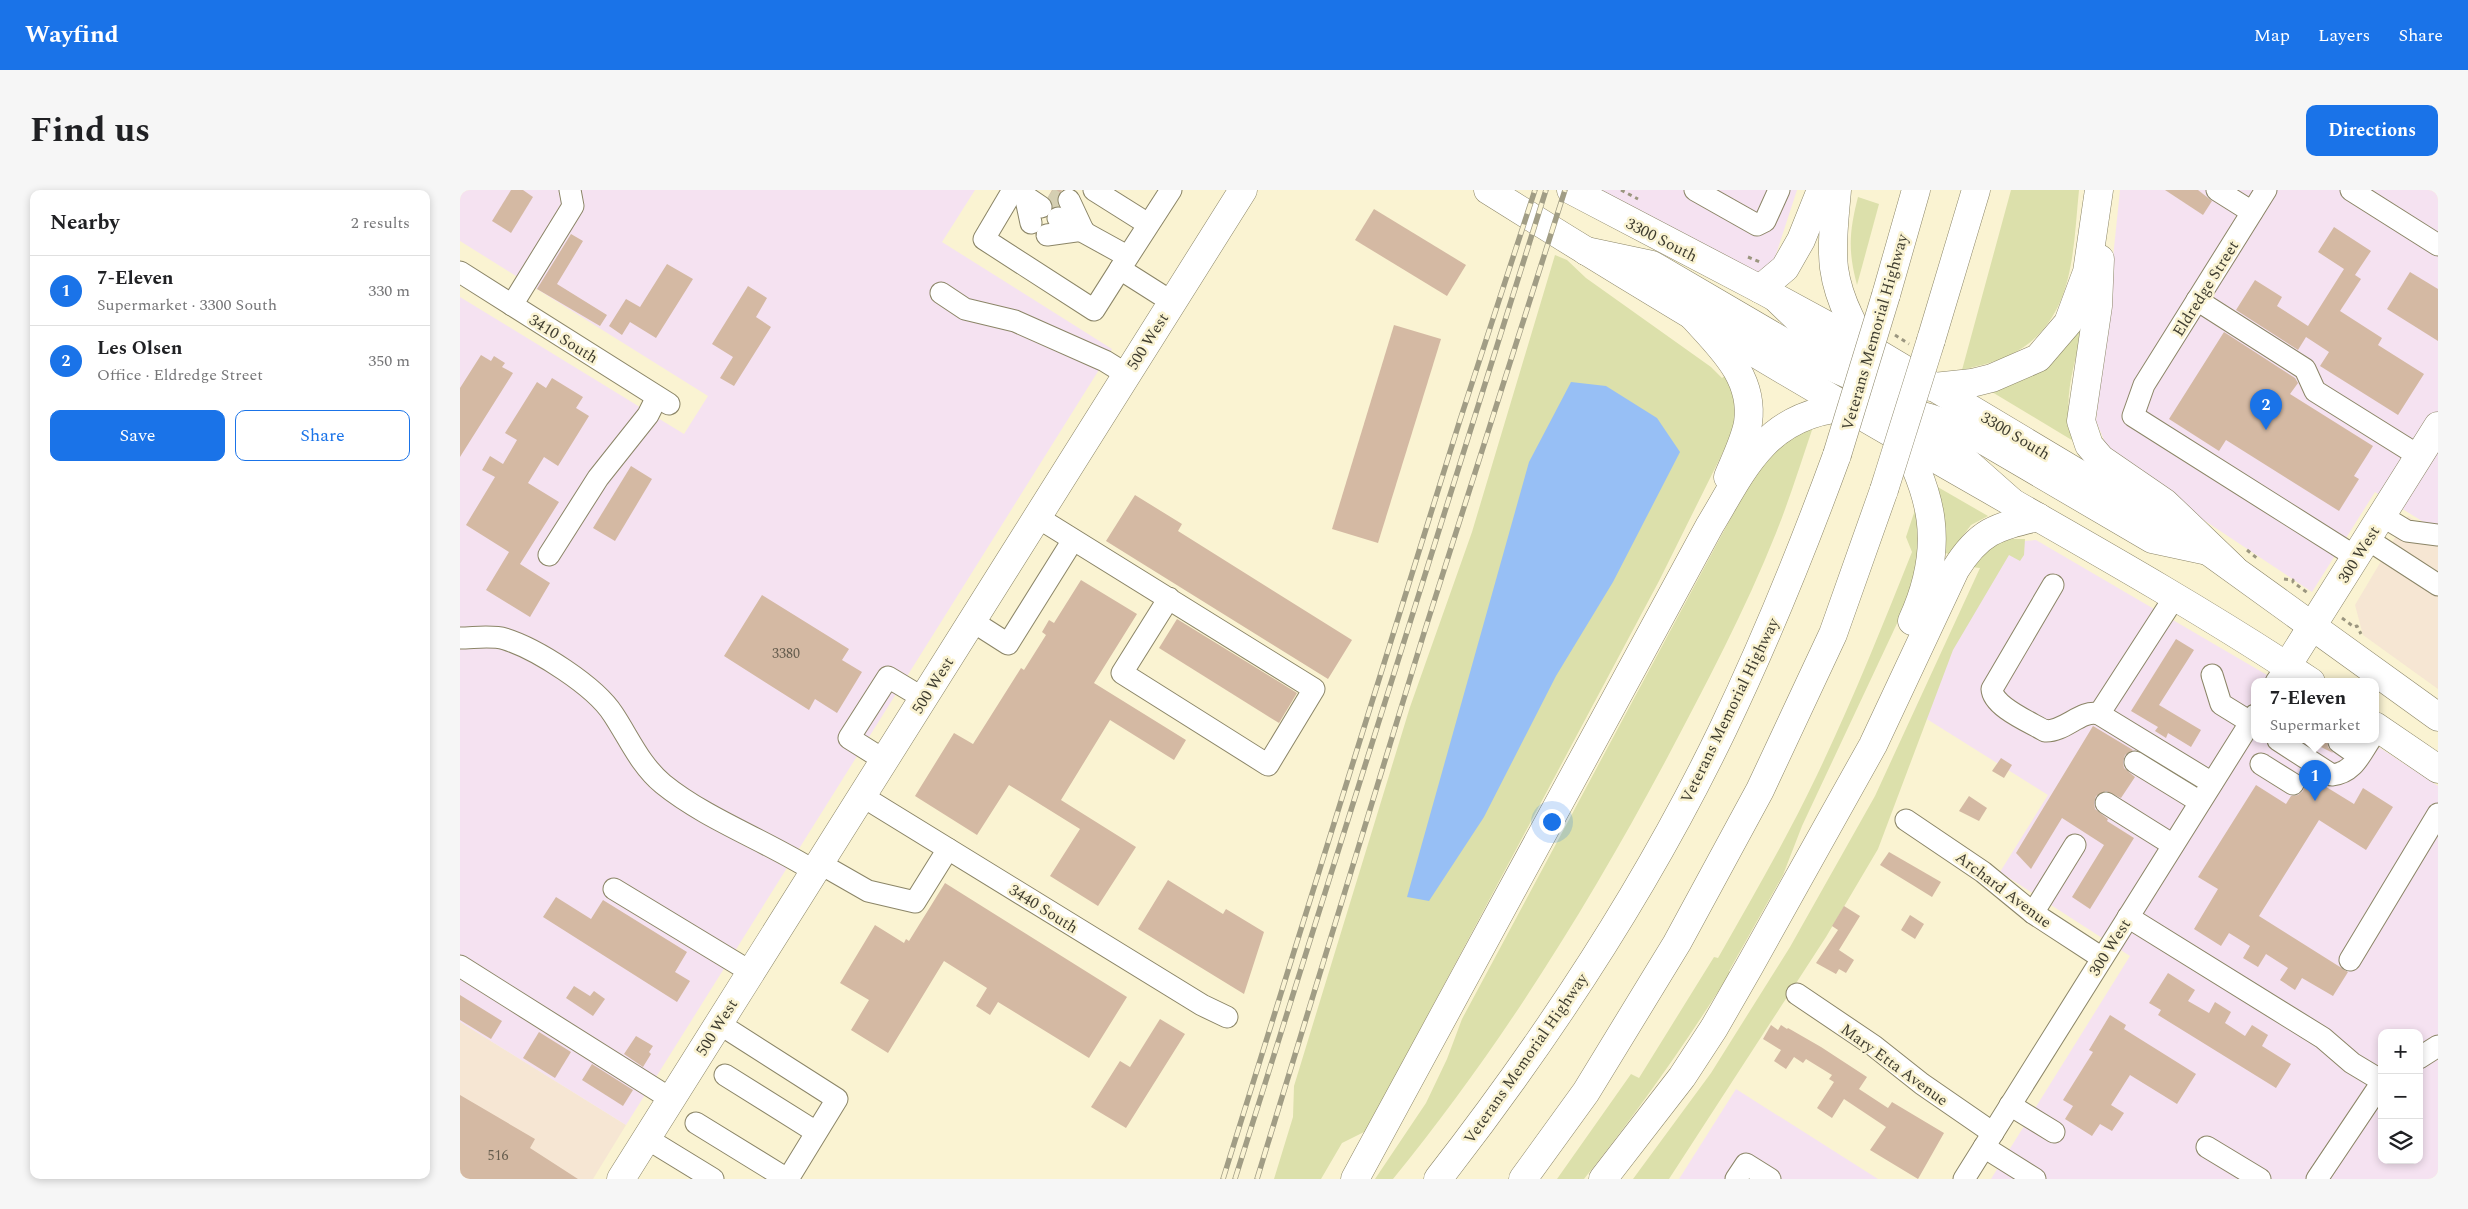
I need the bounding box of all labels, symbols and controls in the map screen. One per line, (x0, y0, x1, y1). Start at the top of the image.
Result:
text: Wayfind (25, 17, 119, 53)
text: Map (2254, 22, 2290, 49)
text: Layers (2318, 22, 2370, 49)
text: Share (2398, 22, 2443, 49)
text: Find us (30, 104, 150, 157)
button: Directions (2306, 105, 2438, 156)
text: Nearby (50, 207, 120, 239)
text: 2 results (351, 211, 410, 235)
street label: 3300 South (1622, 212, 1701, 268)
street label: Veterans Memorial Highway (1835, 230, 1915, 433)
street label: Eldredge Street (2167, 235, 2245, 341)
text: 7-Eleven (97, 264, 174, 293)
text: 1 (62, 279, 70, 303)
text: 330 m (368, 279, 410, 303)
text: Supermarket · 3300 South (97, 293, 277, 317)
street label: 3410 South (524, 308, 603, 370)
street label: 500 West (1121, 308, 1175, 375)
text: Les Olsen (97, 334, 182, 363)
text: 2 (62, 349, 70, 373)
text: 350 m (368, 349, 410, 373)
text: Office · Eldredge Street (97, 363, 263, 387)
pin: 2 (2250, 389, 2282, 430)
street label: 3300 South (1976, 406, 2055, 466)
button: Save (50, 410, 225, 461)
button: Share (235, 410, 410, 461)
street label: 300 West (2332, 521, 2386, 588)
street label: Veterans Memorial Highway (1675, 613, 1786, 807)
house number: 3380 (772, 643, 800, 664)
street label: 500 West (906, 652, 960, 719)
popup (2251, 678, 2379, 743)
text: 7-Eleven (2270, 684, 2346, 713)
text: Supermarket (2270, 713, 2360, 737)
pin: 1 (2299, 760, 2331, 801)
your location (1539, 809, 1565, 835)
street label: Archard Avenue (1950, 846, 2057, 934)
street label: 3440 South (1004, 878, 1083, 940)
street label: 300 West (2083, 914, 2137, 981)
street label: Veterans Memorial Highway (1458, 967, 1595, 1149)
street label: 500 West (690, 994, 744, 1061)
street label: Mary Etta Avenue (1836, 1018, 1953, 1112)
map controls (2378, 1029, 2423, 1164)
button: + (2378, 1029, 2423, 1074)
button: − (2378, 1074, 2423, 1119)
button: layers (2378, 1119, 2423, 1164)
house number: 516 (488, 1145, 509, 1166)

